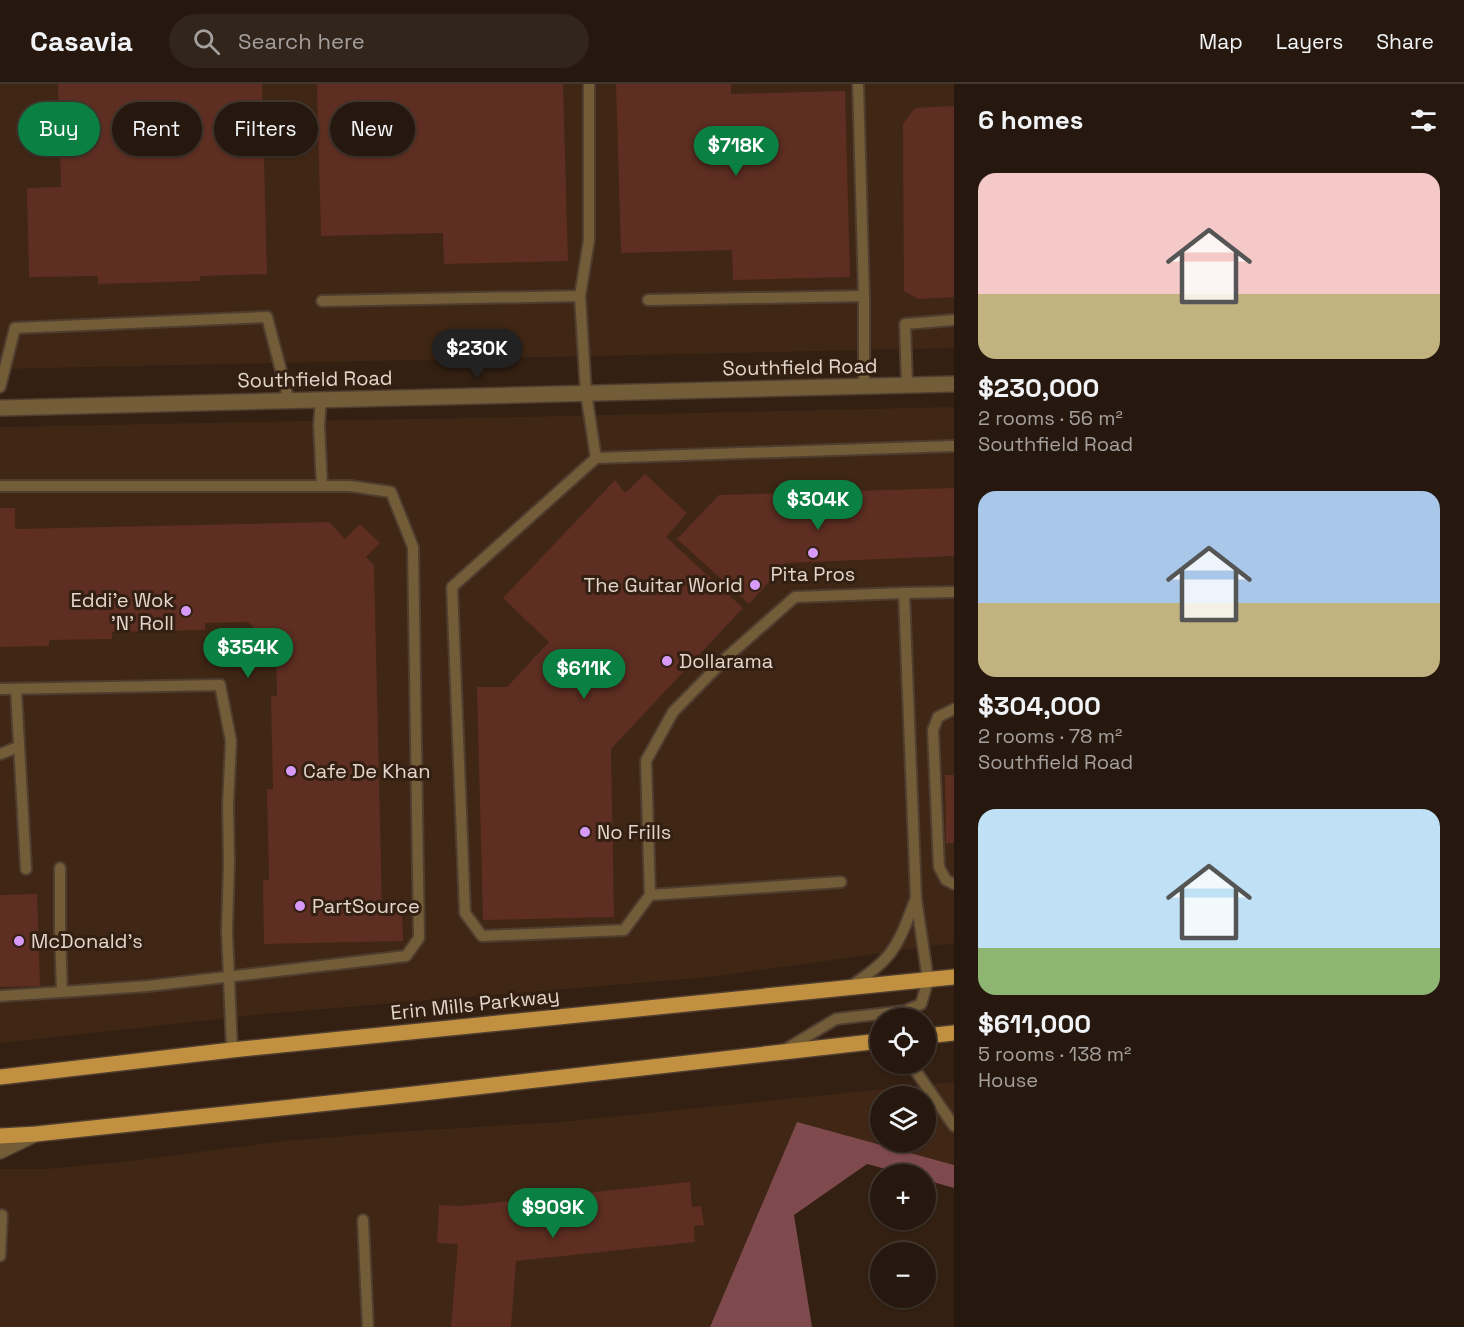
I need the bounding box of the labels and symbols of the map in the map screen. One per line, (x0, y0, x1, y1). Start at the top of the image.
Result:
pin: $718K (694, 126, 778, 177)
pin: $230K (435, 329, 519, 380)
street label: Southfield Road (722, 353, 878, 381)
street label: Southfield Road (237, 365, 393, 393)
pin: $304K (776, 480, 860, 531)
marker: Pita Pros (806, 546, 820, 560)
place label: Pita Pros (771, 561, 855, 587)
place label: The Guitar World (584, 572, 743, 598)
marker: The Guitar World (748, 578, 762, 592)
place label: Eddi'e Wok 'N' Roll (71, 587, 174, 636)
marker: Eddi'e Wok 'N' Roll (179, 604, 193, 618)
pin: $354K (206, 628, 290, 679)
place label: Dollarama (679, 648, 773, 674)
pin: $611K (542, 649, 626, 700)
marker: Dollarama (660, 654, 674, 668)
place label: Cafe De Khan (303, 758, 431, 784)
marker: Cafe De Khan (284, 764, 298, 778)
place label: No Frills (597, 819, 671, 845)
marker: No Frills (578, 825, 592, 839)
place label: PartSource (312, 893, 420, 919)
marker: PartSource (293, 899, 307, 913)
place label: McDonald's (31, 928, 143, 954)
marker: McDonald's (12, 934, 26, 948)
street label: Erin Mills Parkway (389, 982, 561, 1026)
pin: $909K (511, 1188, 595, 1239)

